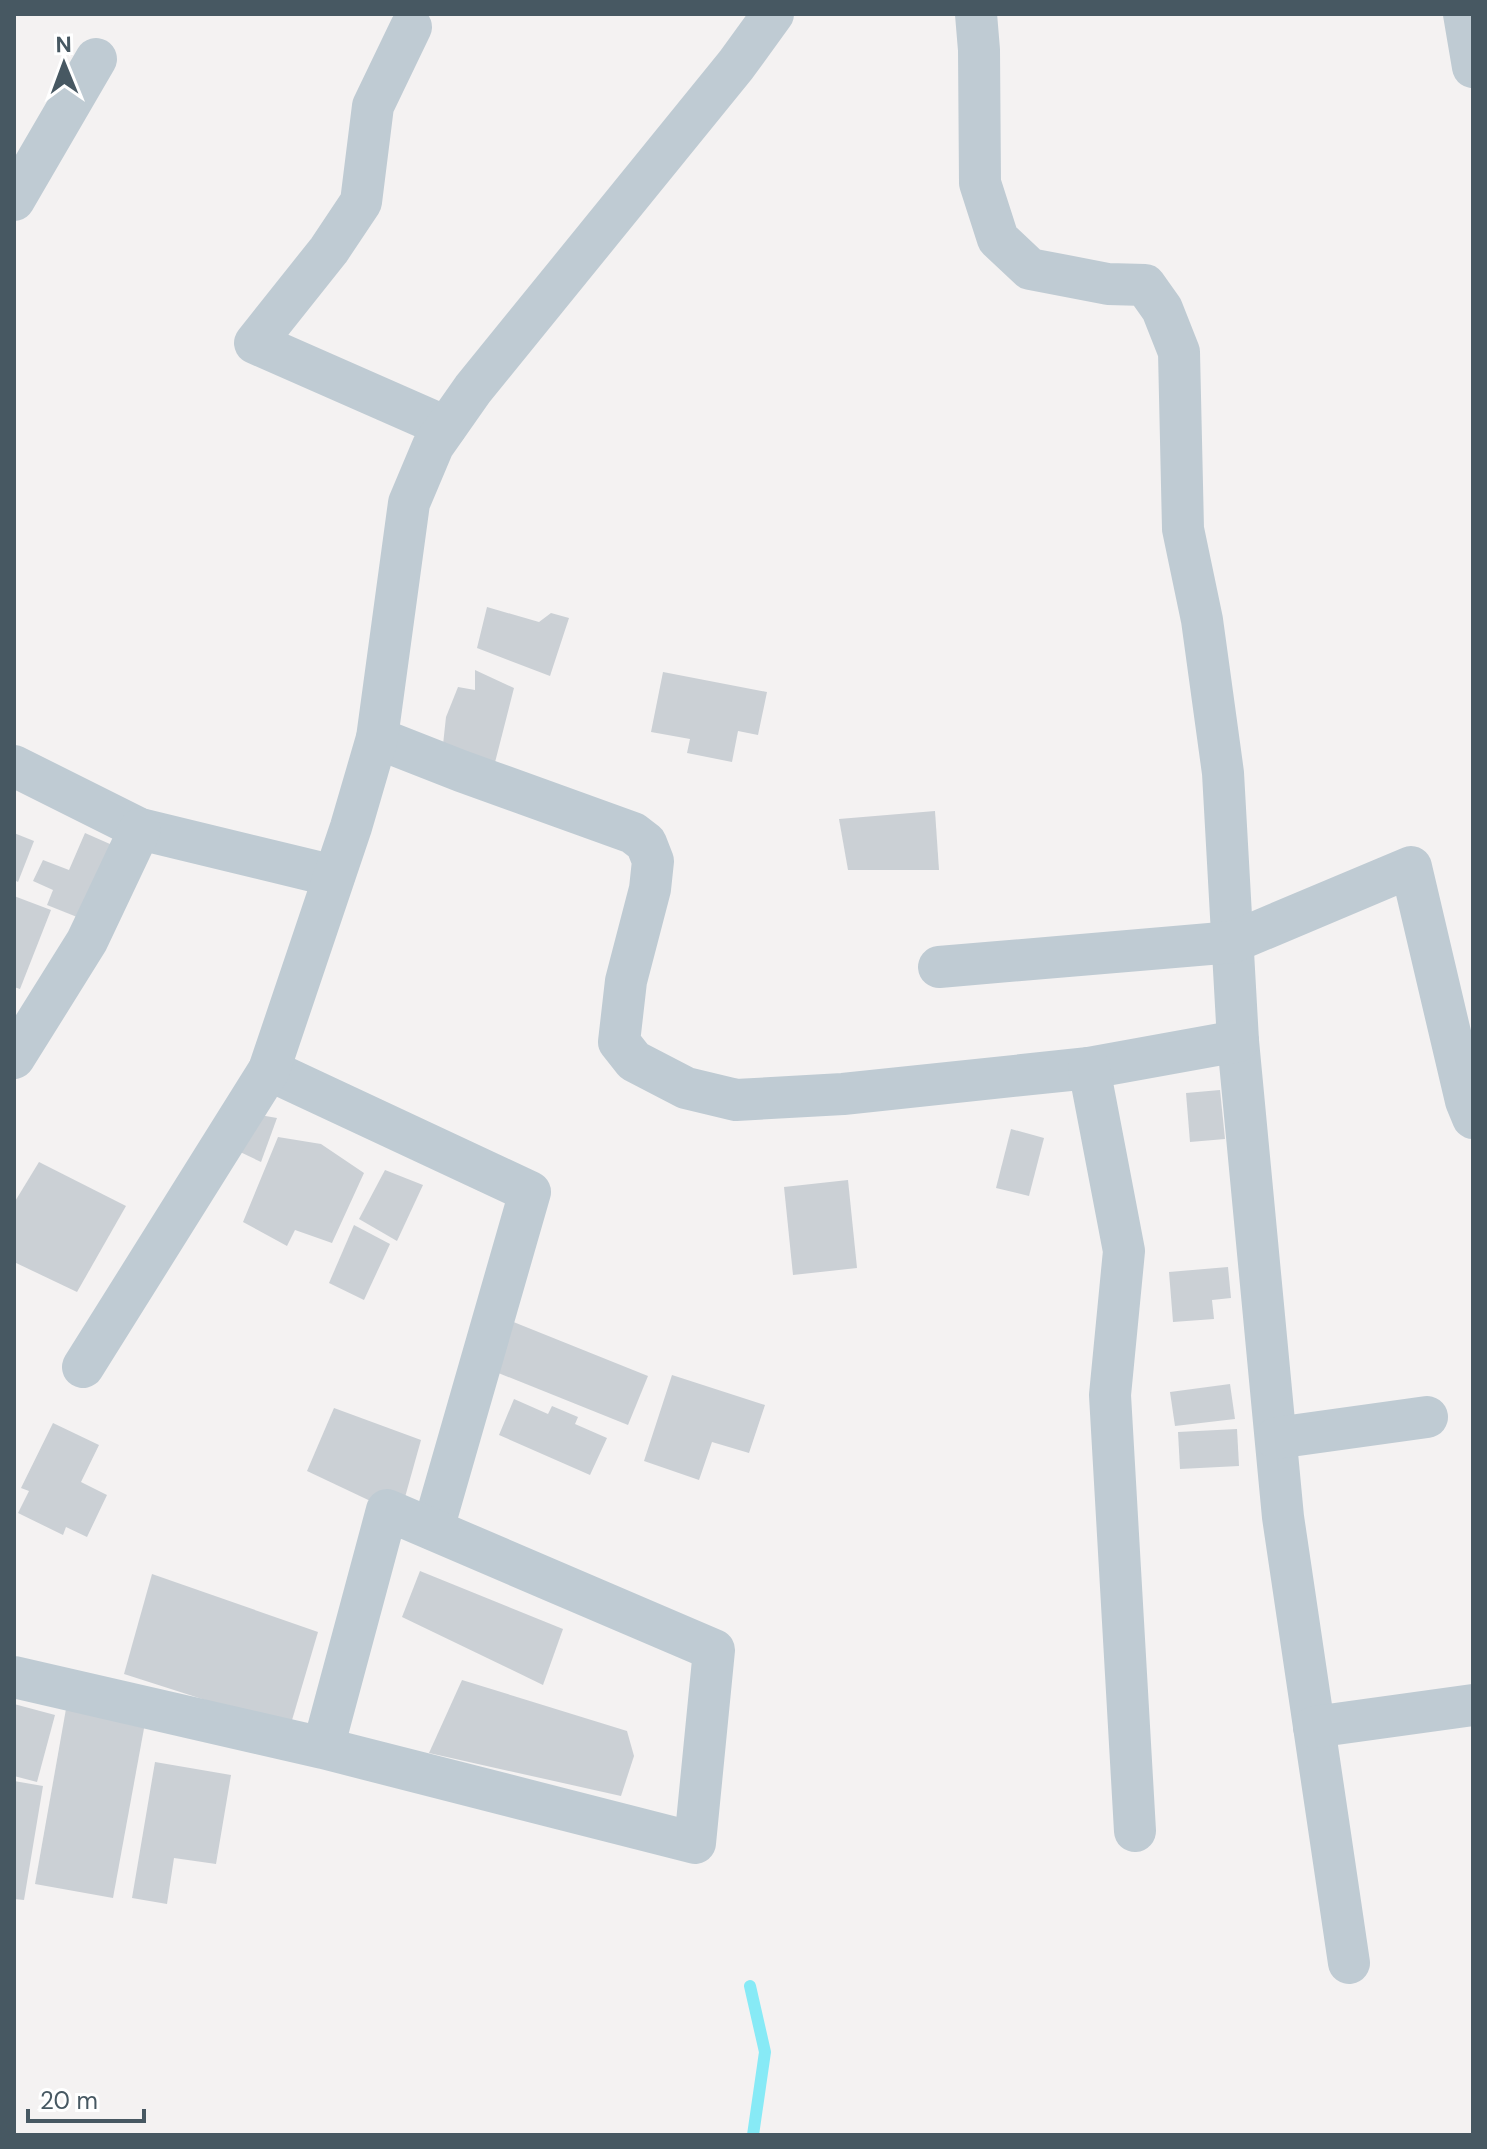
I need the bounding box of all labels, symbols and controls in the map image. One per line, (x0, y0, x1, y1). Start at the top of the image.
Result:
north arrow (24, 24, 104, 104)
text: N (55, 30, 72, 59)
scale bar (28, 2073, 144, 2123)
text: 20 m (40, 2085, 98, 2116)

